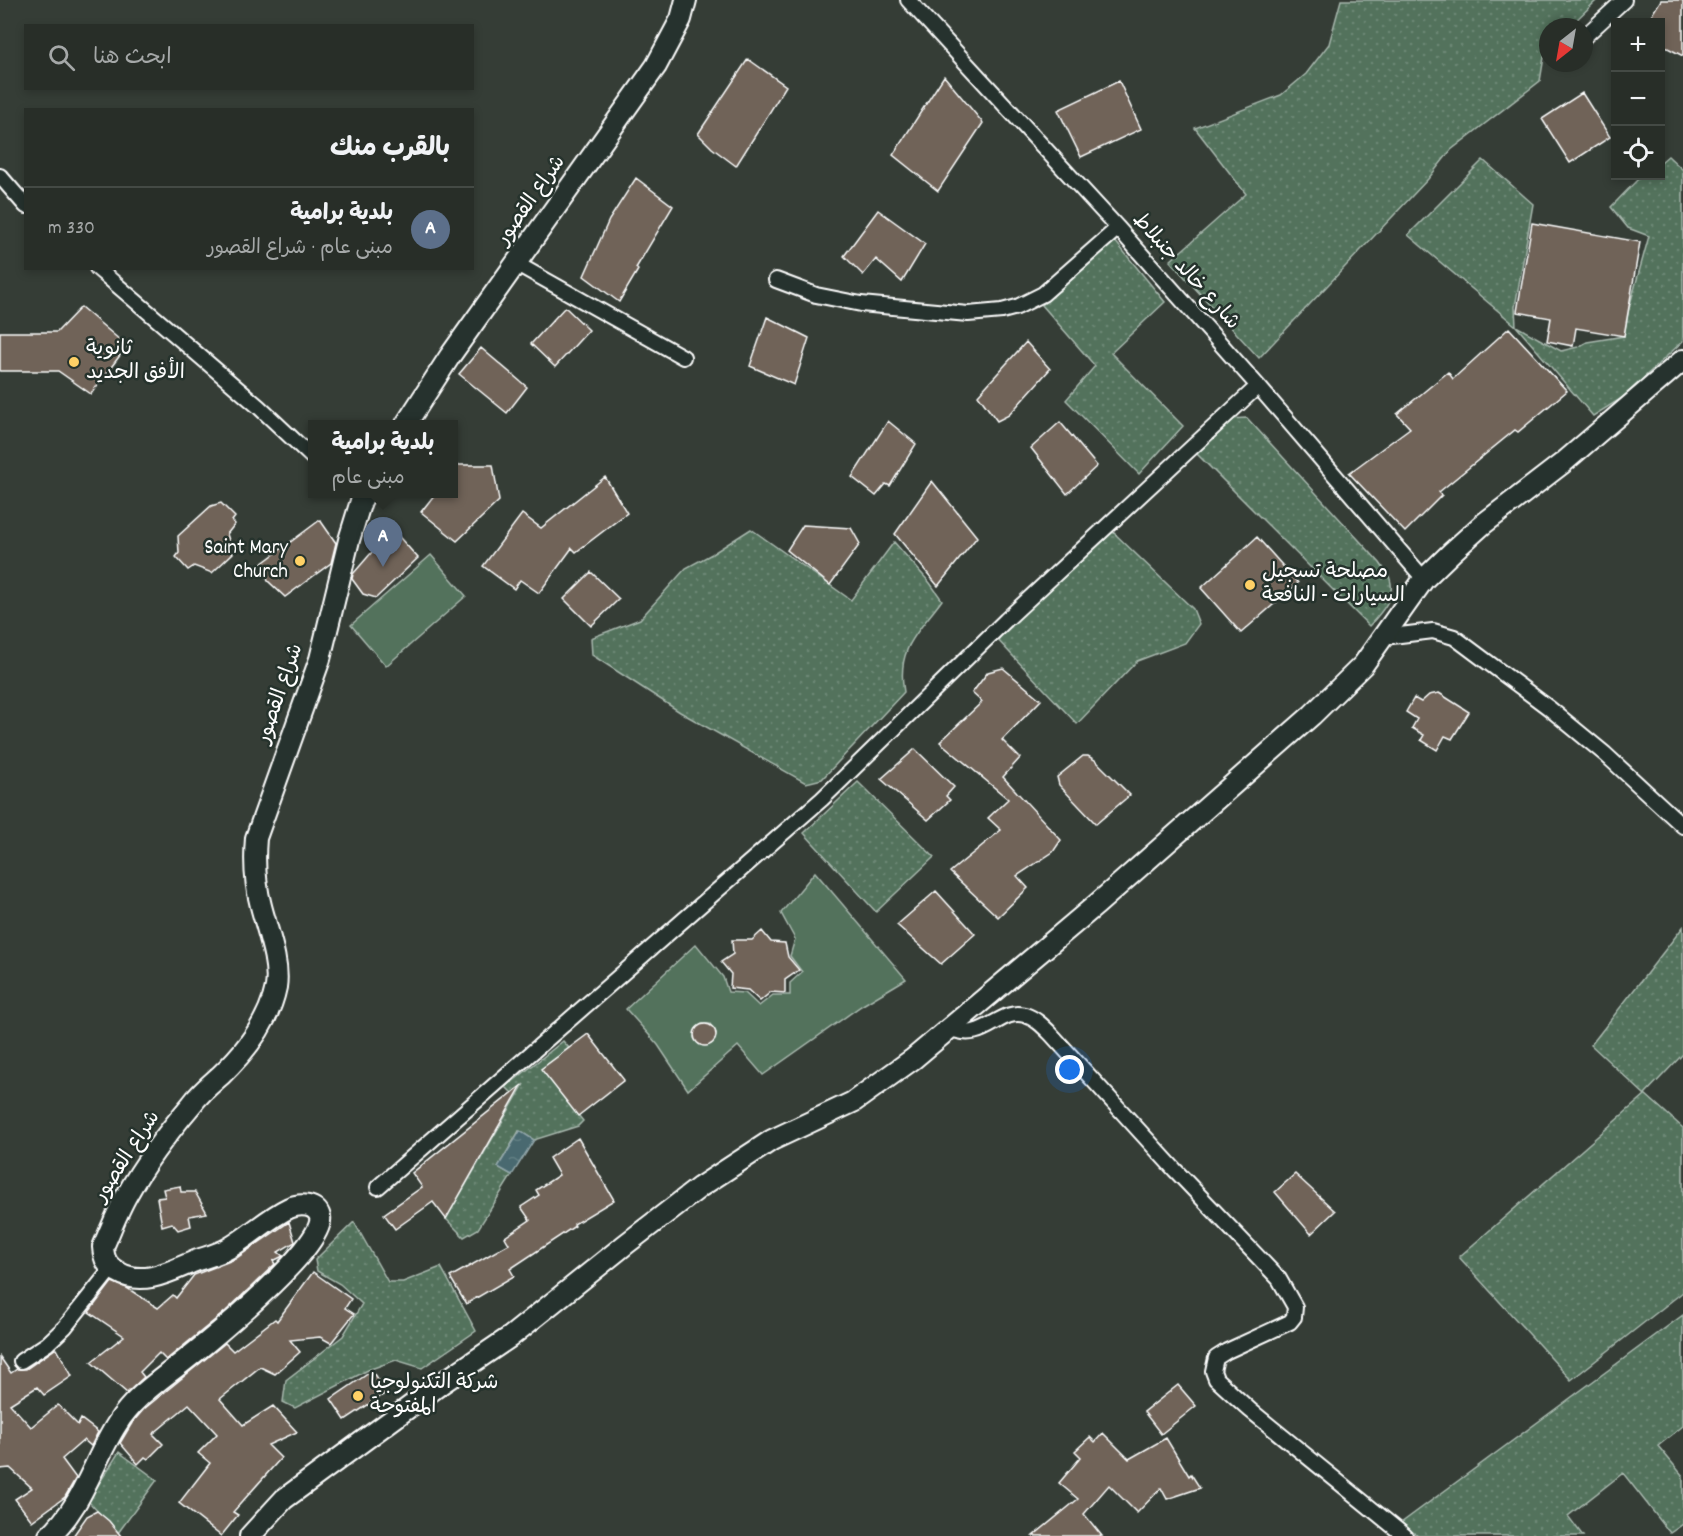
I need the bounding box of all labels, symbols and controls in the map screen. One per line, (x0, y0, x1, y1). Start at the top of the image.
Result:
north arrow (1539, 18, 1593, 72)
map controls (1611, 18, 1665, 180)
button: + (1611, 18, 1665, 72)
search box (24, 24, 474, 90)
icon: search (45, 41, 78, 74)
text: ابحث هنا (93, 43, 172, 74)
button: − (1611, 72, 1665, 126)
button: locate (1611, 126, 1665, 180)
text: بالقرب منك (330, 131, 450, 168)
street label: شراع القصور (489, 150, 574, 254)
text: بلدية برامية (290, 199, 393, 230)
street label: شارع خالد جنبلاط (1124, 207, 1246, 337)
text: 330 m (48, 215, 95, 243)
text: A (425, 215, 436, 243)
text: مبنى عام · شراع القصور (207, 235, 393, 263)
place label: ثانوية الأفق الجديد (86, 335, 185, 389)
marker: ثانوية الأفق الجديد (67, 355, 81, 369)
popup (308, 420, 458, 498)
text: بلدية برامية (332, 429, 434, 460)
text: مبنى عام (332, 465, 405, 493)
pin: A (364, 518, 403, 567)
place label: Saint Mary Church (204, 534, 288, 588)
marker: Saint Mary Church (293, 554, 307, 568)
place label: مصلحة تسجيل السيارات - النافعة (1262, 558, 1405, 612)
marker: مصلحة تسجيل السيارات - النافعة (1243, 578, 1257, 592)
street label: شراع القصور (249, 640, 312, 750)
your location (1055, 1055, 1084, 1084)
street label: شراع القصور (86, 1105, 169, 1210)
place label: شركة التكنولوجيا المفتوحة (370, 1369, 498, 1423)
marker: شركة التكنولوجيا المفتوحة (351, 1389, 365, 1403)

